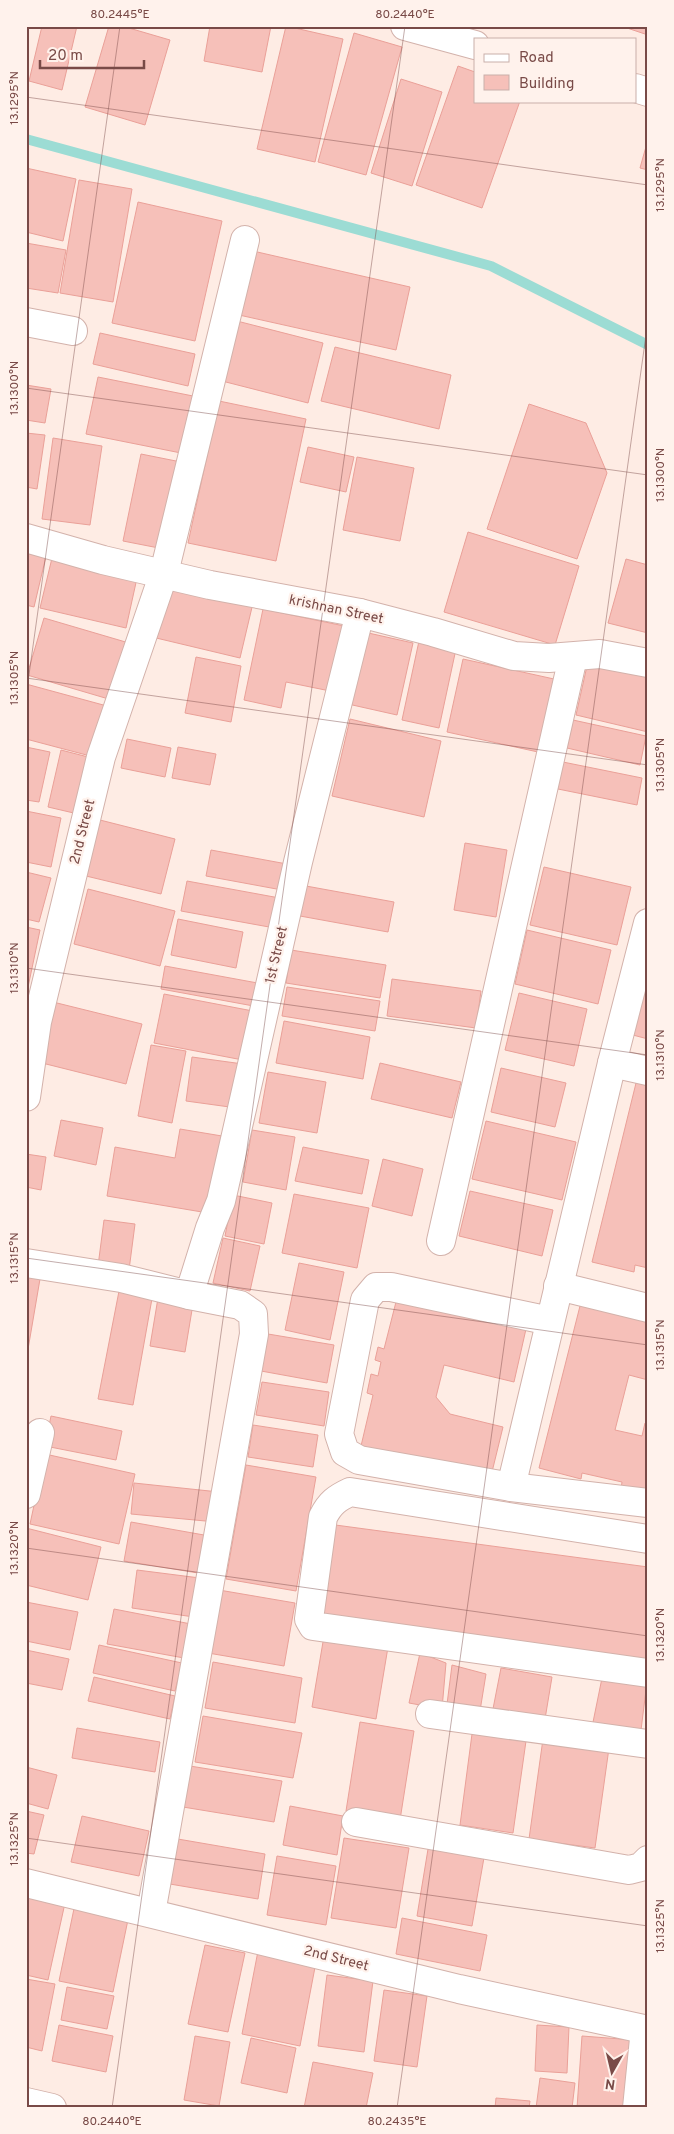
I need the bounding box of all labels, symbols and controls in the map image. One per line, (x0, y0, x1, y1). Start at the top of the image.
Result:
text: 80.2445°E (90, 7, 150, 23)
text: 80.2440°E (375, 7, 435, 23)
scale bar (40, 38, 144, 70)
legend (474, 38, 636, 102)
text: 20 m (48, 47, 83, 66)
text: Road (519, 49, 554, 68)
text: 13.1295°N (7, 71, 23, 125)
text: Building (519, 75, 574, 94)
text: 13.1295°N (653, 158, 669, 212)
text: 13.1300°N (7, 361, 23, 415)
text: 13.1300°N (653, 448, 669, 502)
street label: krishnan Street (287, 592, 385, 628)
text: 13.1305°N (7, 651, 23, 705)
text: 13.1305°N (653, 738, 669, 792)
street label: 2nd Street (67, 798, 99, 866)
street label: 1st Street (262, 925, 292, 985)
text: 13.1310°N (7, 942, 23, 994)
text: 13.1310°N (653, 1029, 669, 1081)
text: 13.1315°N (7, 1232, 23, 1284)
text: 13.1315°N (653, 1319, 669, 1371)
text: 13.1320°N (7, 1521, 23, 1575)
text: 13.1320°N (653, 1608, 669, 1662)
text: 13.1325°N (7, 1812, 23, 1866)
text: 13.1325°N (653, 1899, 669, 1953)
street label: 2nd Street (302, 1943, 370, 1975)
north arrow (586, 2046, 636, 2096)
text: N (604, 2074, 617, 2093)
text: 80.2440°E (82, 2114, 142, 2130)
text: 80.2435°E (367, 2114, 427, 2130)

